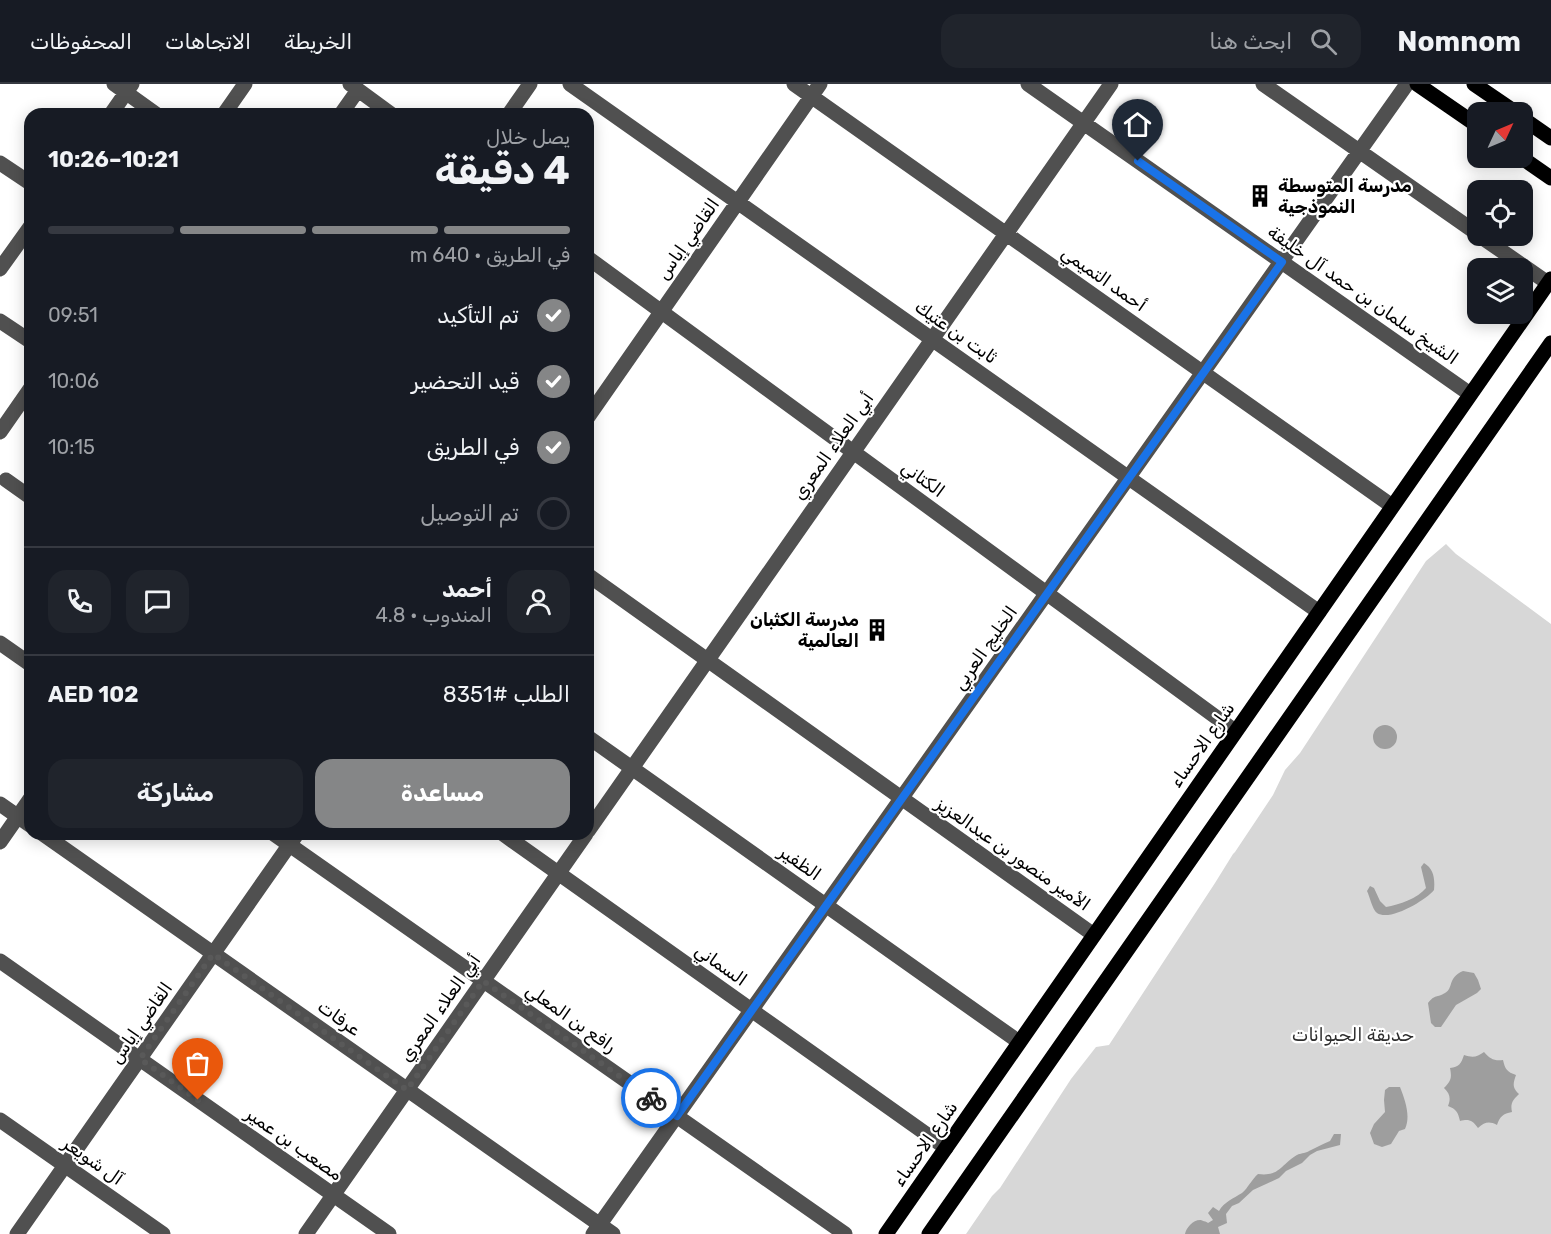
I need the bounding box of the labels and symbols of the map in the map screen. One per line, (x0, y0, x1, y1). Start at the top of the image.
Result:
pin (1112, 99, 1163, 161)
north arrow (1467, 102, 1533, 168)
place label: مدرسة المتوسطة النموذجية (1278, 175, 1412, 218)
building icon: مدرسة المتوسطة النموذجية (1247, 183, 1273, 209)
street label: القاضي إياس (652, 194, 726, 285)
street label: الشيخ سلمان بن حمد آل خليفة (1262, 221, 1463, 371)
street label: أحمد التميمي (1056, 242, 1151, 318)
street label: ثابت بن عتيك (911, 296, 1002, 368)
street label: أبي العلاء المعري (788, 388, 880, 505)
street label: الكتاني (896, 456, 949, 504)
street label: الخليج العربي (948, 602, 1024, 695)
place label: مدرسة الكثبان العالمية (750, 609, 859, 652)
building icon: مدرسة الكثبان العالمية (864, 617, 890, 643)
street label: شارع الاحساء (1165, 698, 1240, 793)
street label: الأمير منصور بن عبدالعزيز (931, 792, 1094, 916)
street label: الظفير (774, 840, 825, 885)
street label: السماني (689, 939, 751, 992)
street label: أبي العلاء المعري (395, 950, 487, 1067)
street label: القاضي إياس (105, 978, 179, 1069)
street label: رافع بن المعلي (520, 979, 621, 1059)
street label: عرفات (313, 995, 365, 1041)
park label: حديقة الحيوانات (1292, 1024, 1414, 1046)
pin (172, 1038, 223, 1100)
courier (621, 1068, 681, 1128)
street label: شارع الاحساء (888, 1097, 963, 1192)
street label: مصعب بن عمير (240, 1102, 347, 1185)
street label: آل شويعر (58, 1132, 128, 1190)

